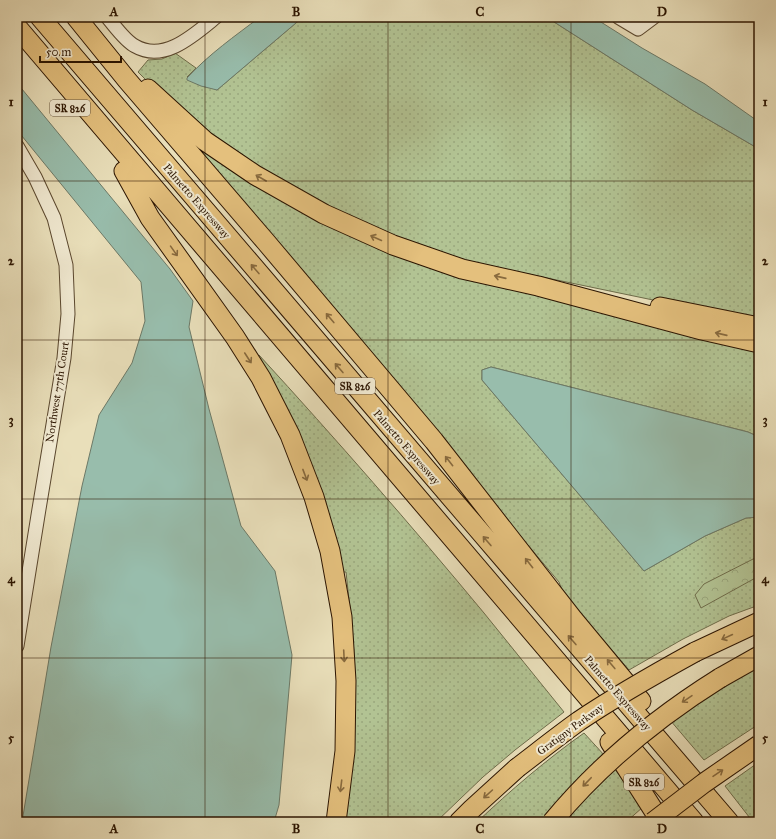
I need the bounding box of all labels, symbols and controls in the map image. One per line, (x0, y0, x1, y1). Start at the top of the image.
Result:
text: A (109, 4, 119, 20)
text: B (292, 4, 301, 20)
text: C (476, 4, 485, 20)
text: D (657, 4, 667, 20)
scale bar (40, 38, 121, 64)
text: 50 m (46, 45, 71, 59)
text: 1 (8, 94, 14, 110)
text: 1 (762, 94, 768, 110)
road number: SR 826 (50, 100, 90, 116)
street label: Palmetto Expressway (161, 161, 233, 242)
one-way arrow (255, 174, 267, 182)
one-way arrow (370, 234, 382, 241)
one-way arrow (170, 246, 178, 257)
text: 2 (8, 253, 15, 269)
text: 2 (762, 253, 769, 269)
one-way arrow (250, 264, 259, 274)
one-way arrow (493, 273, 506, 281)
one-way arrow (325, 312, 334, 323)
one-way arrow (715, 330, 728, 338)
street label: Northwest 77th Court (43, 341, 72, 443)
one-way arrow (244, 352, 252, 363)
one-way arrow (335, 362, 344, 373)
road number: SR 826 (335, 378, 375, 394)
street label: Palmetto Expressway (371, 407, 443, 488)
text: 3 (8, 412, 14, 428)
text: 3 (762, 412, 768, 428)
one-way arrow (445, 455, 454, 466)
one-way arrow (302, 468, 309, 480)
one-way arrow (483, 536, 492, 546)
one-way arrow (525, 557, 534, 568)
text: 4 (7, 571, 15, 587)
text: 4 (761, 571, 769, 587)
one-way arrow (721, 634, 733, 641)
one-way arrow (568, 635, 577, 645)
one-way arrow (341, 649, 348, 662)
street label: Palmetto Expressway (582, 653, 654, 734)
one-way arrow (606, 659, 615, 670)
one-way arrow (682, 695, 693, 704)
street label: Gratigny Parkway (535, 700, 607, 758)
text: 5 (8, 730, 15, 746)
text: 5 (762, 730, 769, 746)
one-way arrow (712, 769, 723, 777)
road number: SR 826 (624, 774, 664, 790)
one-way arrow (583, 777, 592, 787)
one-way arrow (337, 779, 345, 792)
one-way arrow (483, 790, 494, 799)
text: A (109, 821, 119, 837)
text: B (292, 821, 301, 837)
text: C (476, 821, 485, 837)
text: D (657, 821, 667, 837)

